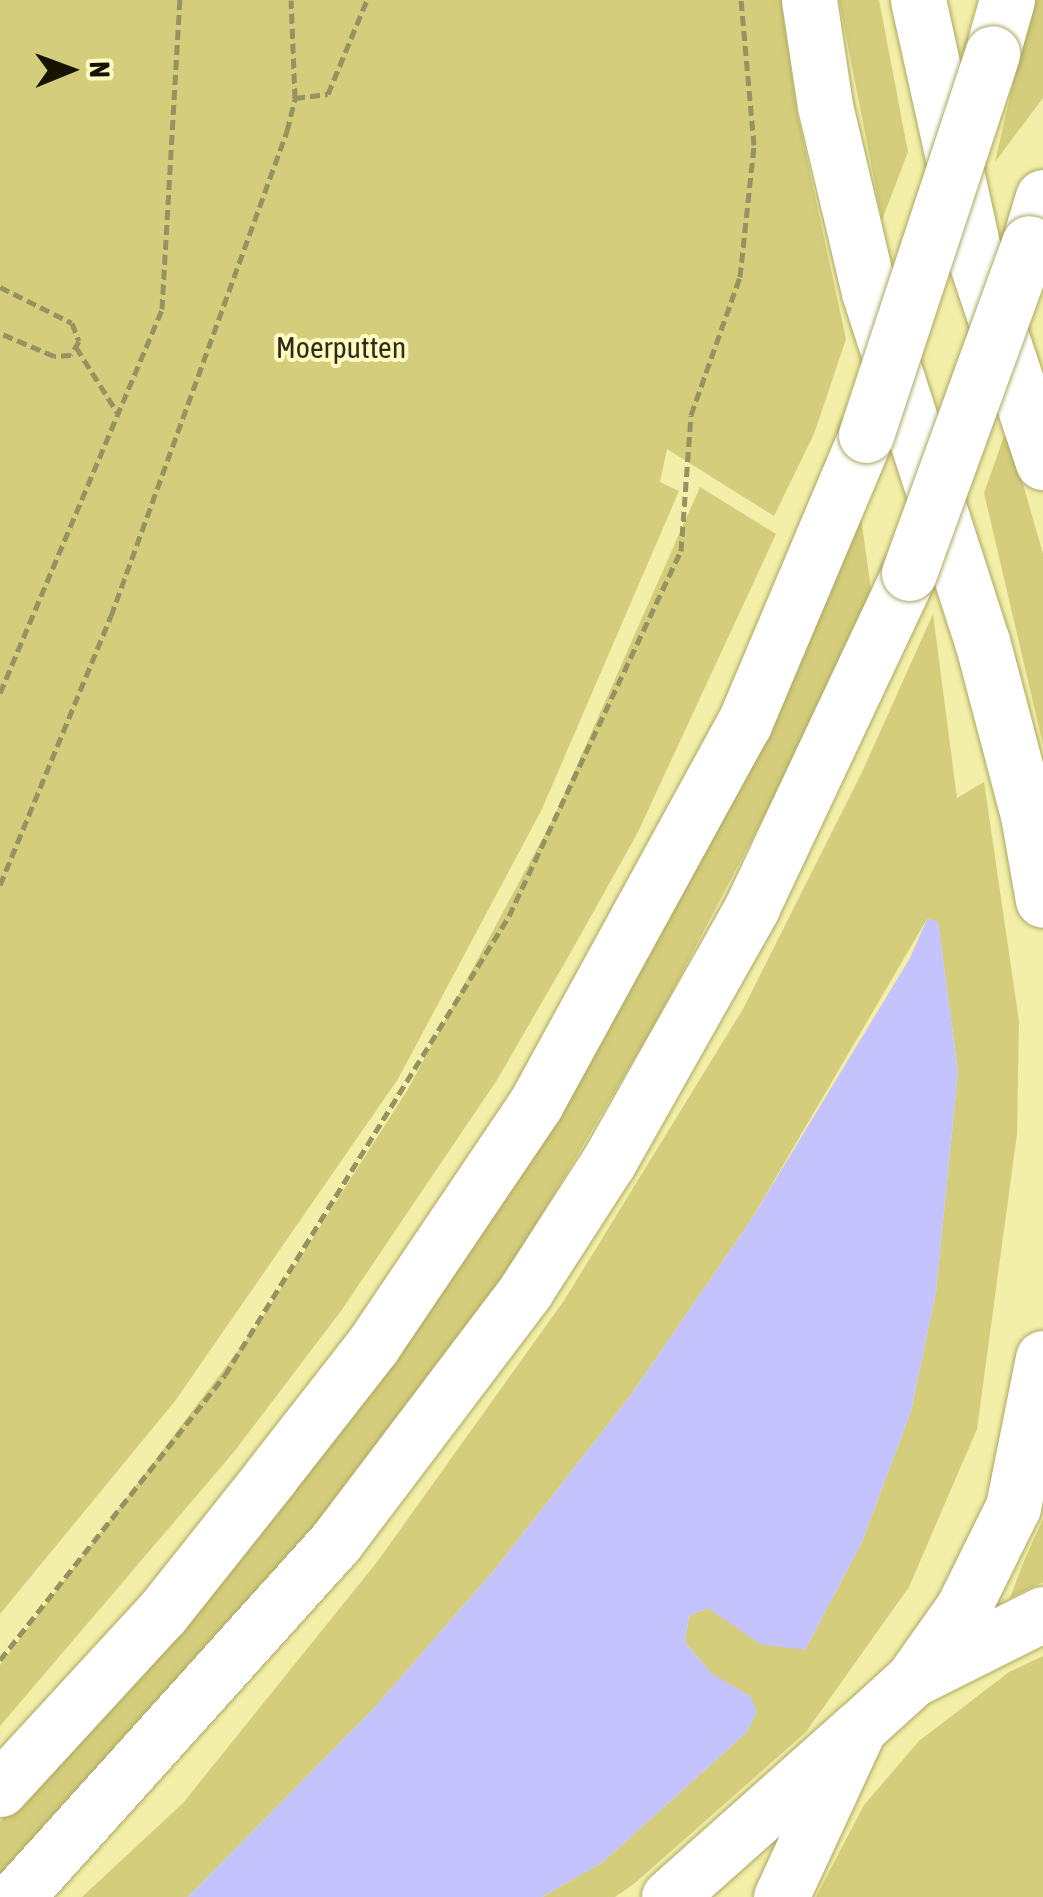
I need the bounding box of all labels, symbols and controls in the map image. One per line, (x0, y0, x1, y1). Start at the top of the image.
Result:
north arrow (20, 20, 120, 120)
text: N (84, 61, 116, 78)
park label: Moerputten (276, 329, 406, 365)

